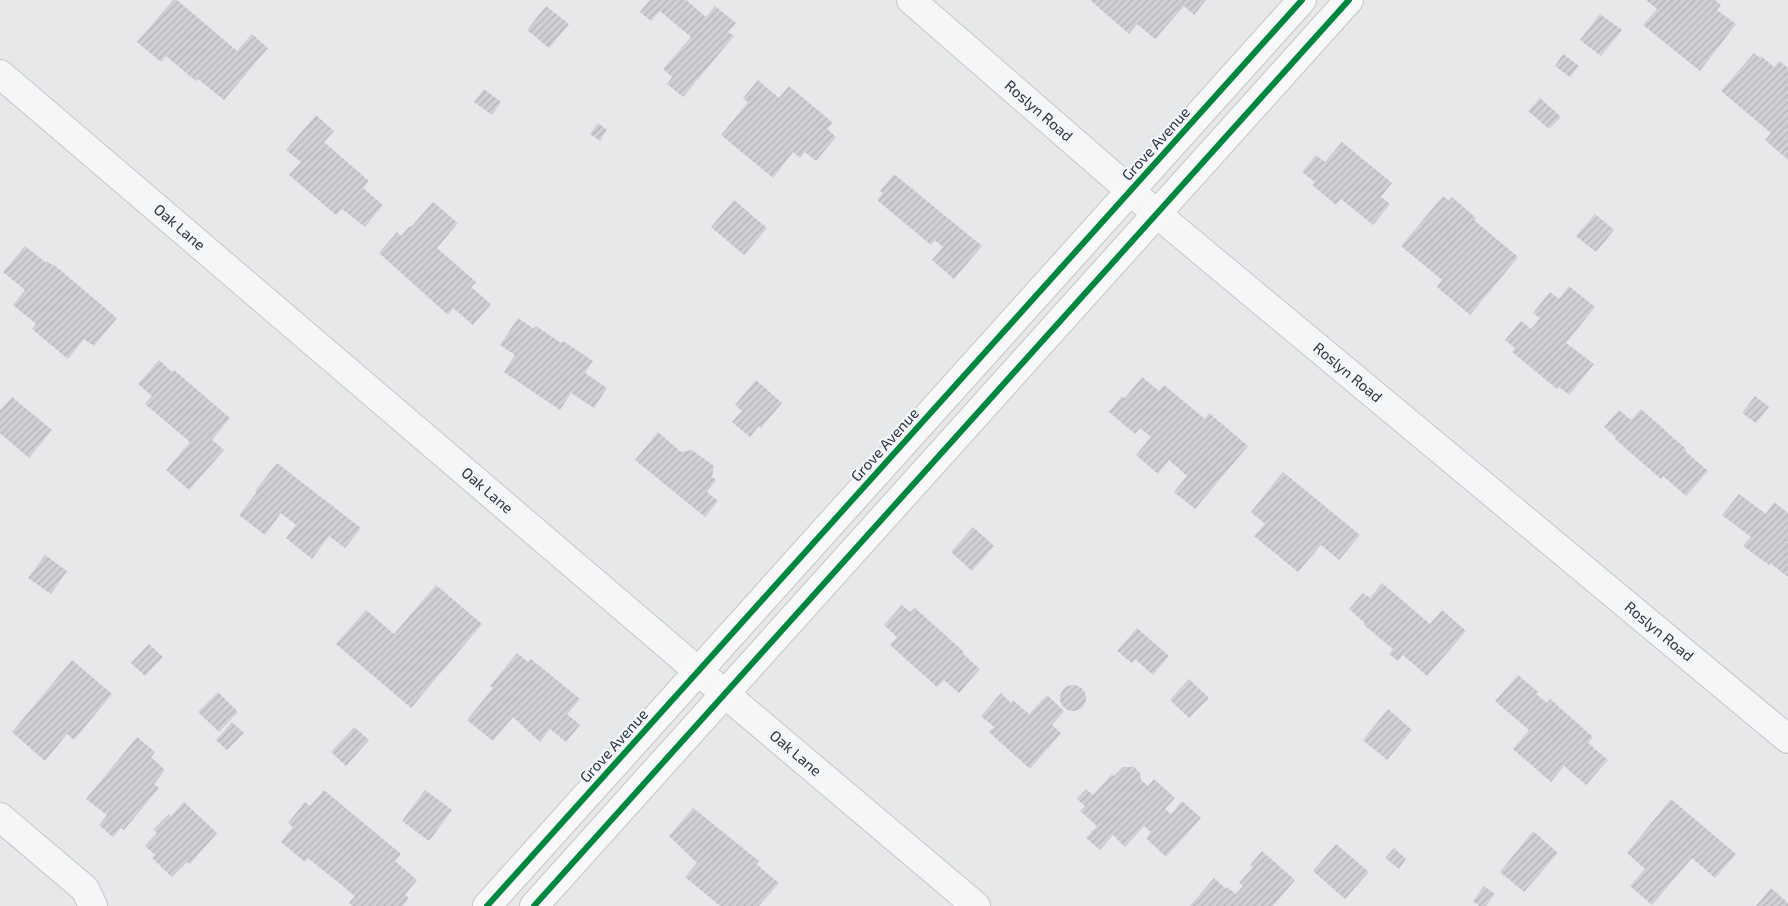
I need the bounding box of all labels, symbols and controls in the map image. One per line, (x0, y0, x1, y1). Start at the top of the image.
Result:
street label: Roslyn Road (1002, 76, 1077, 145)
street label: Grove Avenue (1118, 103, 1193, 184)
street label: Oak Lane (151, 200, 209, 254)
street label: Roslyn Road (1310, 338, 1386, 406)
street label: Grove Avenue (847, 404, 922, 485)
street label: Oak Lane (458, 463, 517, 517)
street label: Roslyn Road (1621, 597, 1698, 665)
street label: Grove Avenue (576, 705, 651, 786)
street label: Oak Lane (767, 726, 825, 779)

